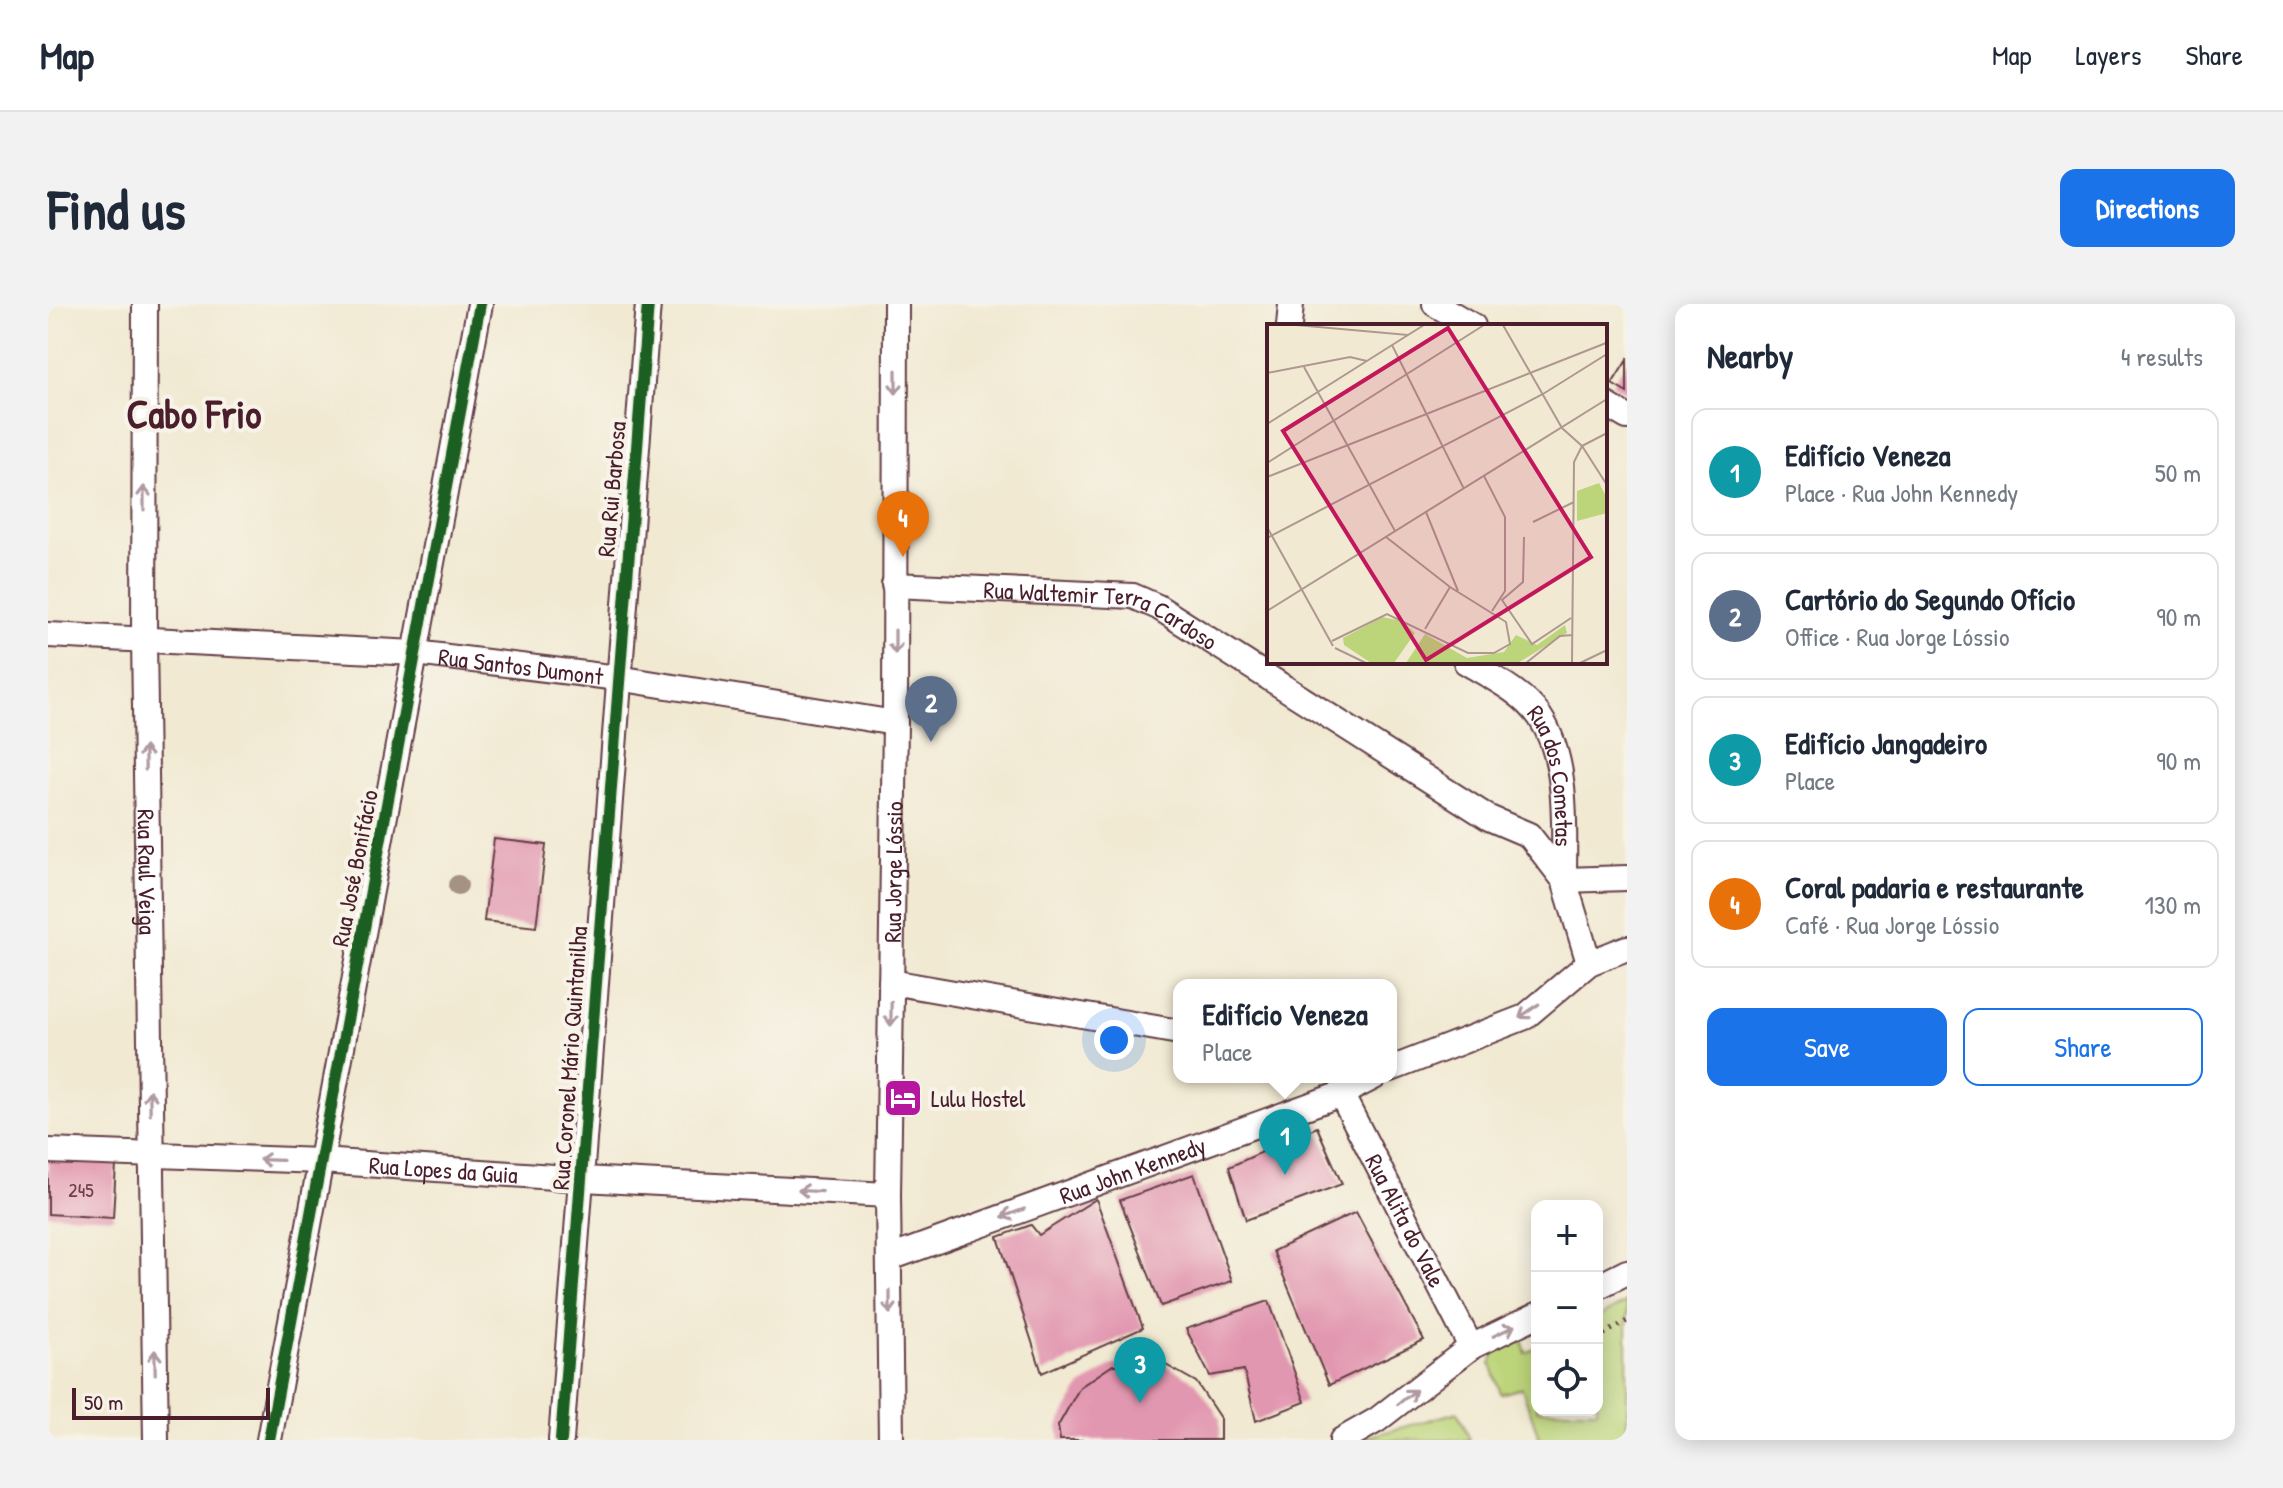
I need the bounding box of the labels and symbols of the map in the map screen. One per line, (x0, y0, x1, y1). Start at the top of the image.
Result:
inset map (1267, 324, 1607, 664)
one-way arrow (888, 368, 904, 395)
district label: Cabo Frio (127, 386, 261, 440)
street label: Rua Rui Barbosa (589, 420, 633, 558)
one-way arrow (136, 485, 152, 512)
pin: 4 (877, 491, 929, 557)
street label: Rua Waltemir Terra Cardoso (983, 573, 1224, 657)
one-way arrow (887, 628, 903, 655)
street label: Rua Santos Dumont (437, 640, 606, 692)
pin: 2 (905, 676, 957, 742)
street label: Rua dos Cometas (1521, 698, 1580, 847)
one-way arrow (138, 745, 153, 772)
street label: Rua José Bonifácio (323, 787, 385, 949)
street label: Rua Jorge Lóssio (876, 801, 910, 943)
street label: Rua Raul Veiga (131, 809, 164, 935)
street label: Rua Coronel Mário Quintanilha (544, 925, 594, 1191)
one-way arrow (883, 1000, 898, 1027)
one-way arrow (1518, 1003, 1540, 1020)
your location (1094, 1020, 1134, 1060)
hotel icon: Lulu Hostel (882, 1077, 924, 1119)
place label: Lulu Hostel (931, 1082, 1026, 1114)
one-way arrow (142, 1089, 158, 1116)
pin: 1 (1259, 1109, 1311, 1175)
street label: Rua John Kennedy (1055, 1129, 1210, 1211)
street label: Rua Lopes da Guia (368, 1148, 519, 1190)
street label: Rua Alita do Vale (1358, 1148, 1454, 1293)
one-way arrow (258, 1152, 285, 1167)
house number: 245 (68, 1176, 94, 1203)
one-way arrow (797, 1183, 824, 1198)
one-way arrow (1002, 1207, 1026, 1221)
one-way arrow (882, 1288, 898, 1315)
one-way arrow (1492, 1323, 1516, 1338)
pin: 3 (1114, 1337, 1166, 1403)
one-way arrow (147, 1349, 163, 1376)
scale bar (72, 1384, 270, 1420)
one-way arrow (1396, 1389, 1417, 1406)

